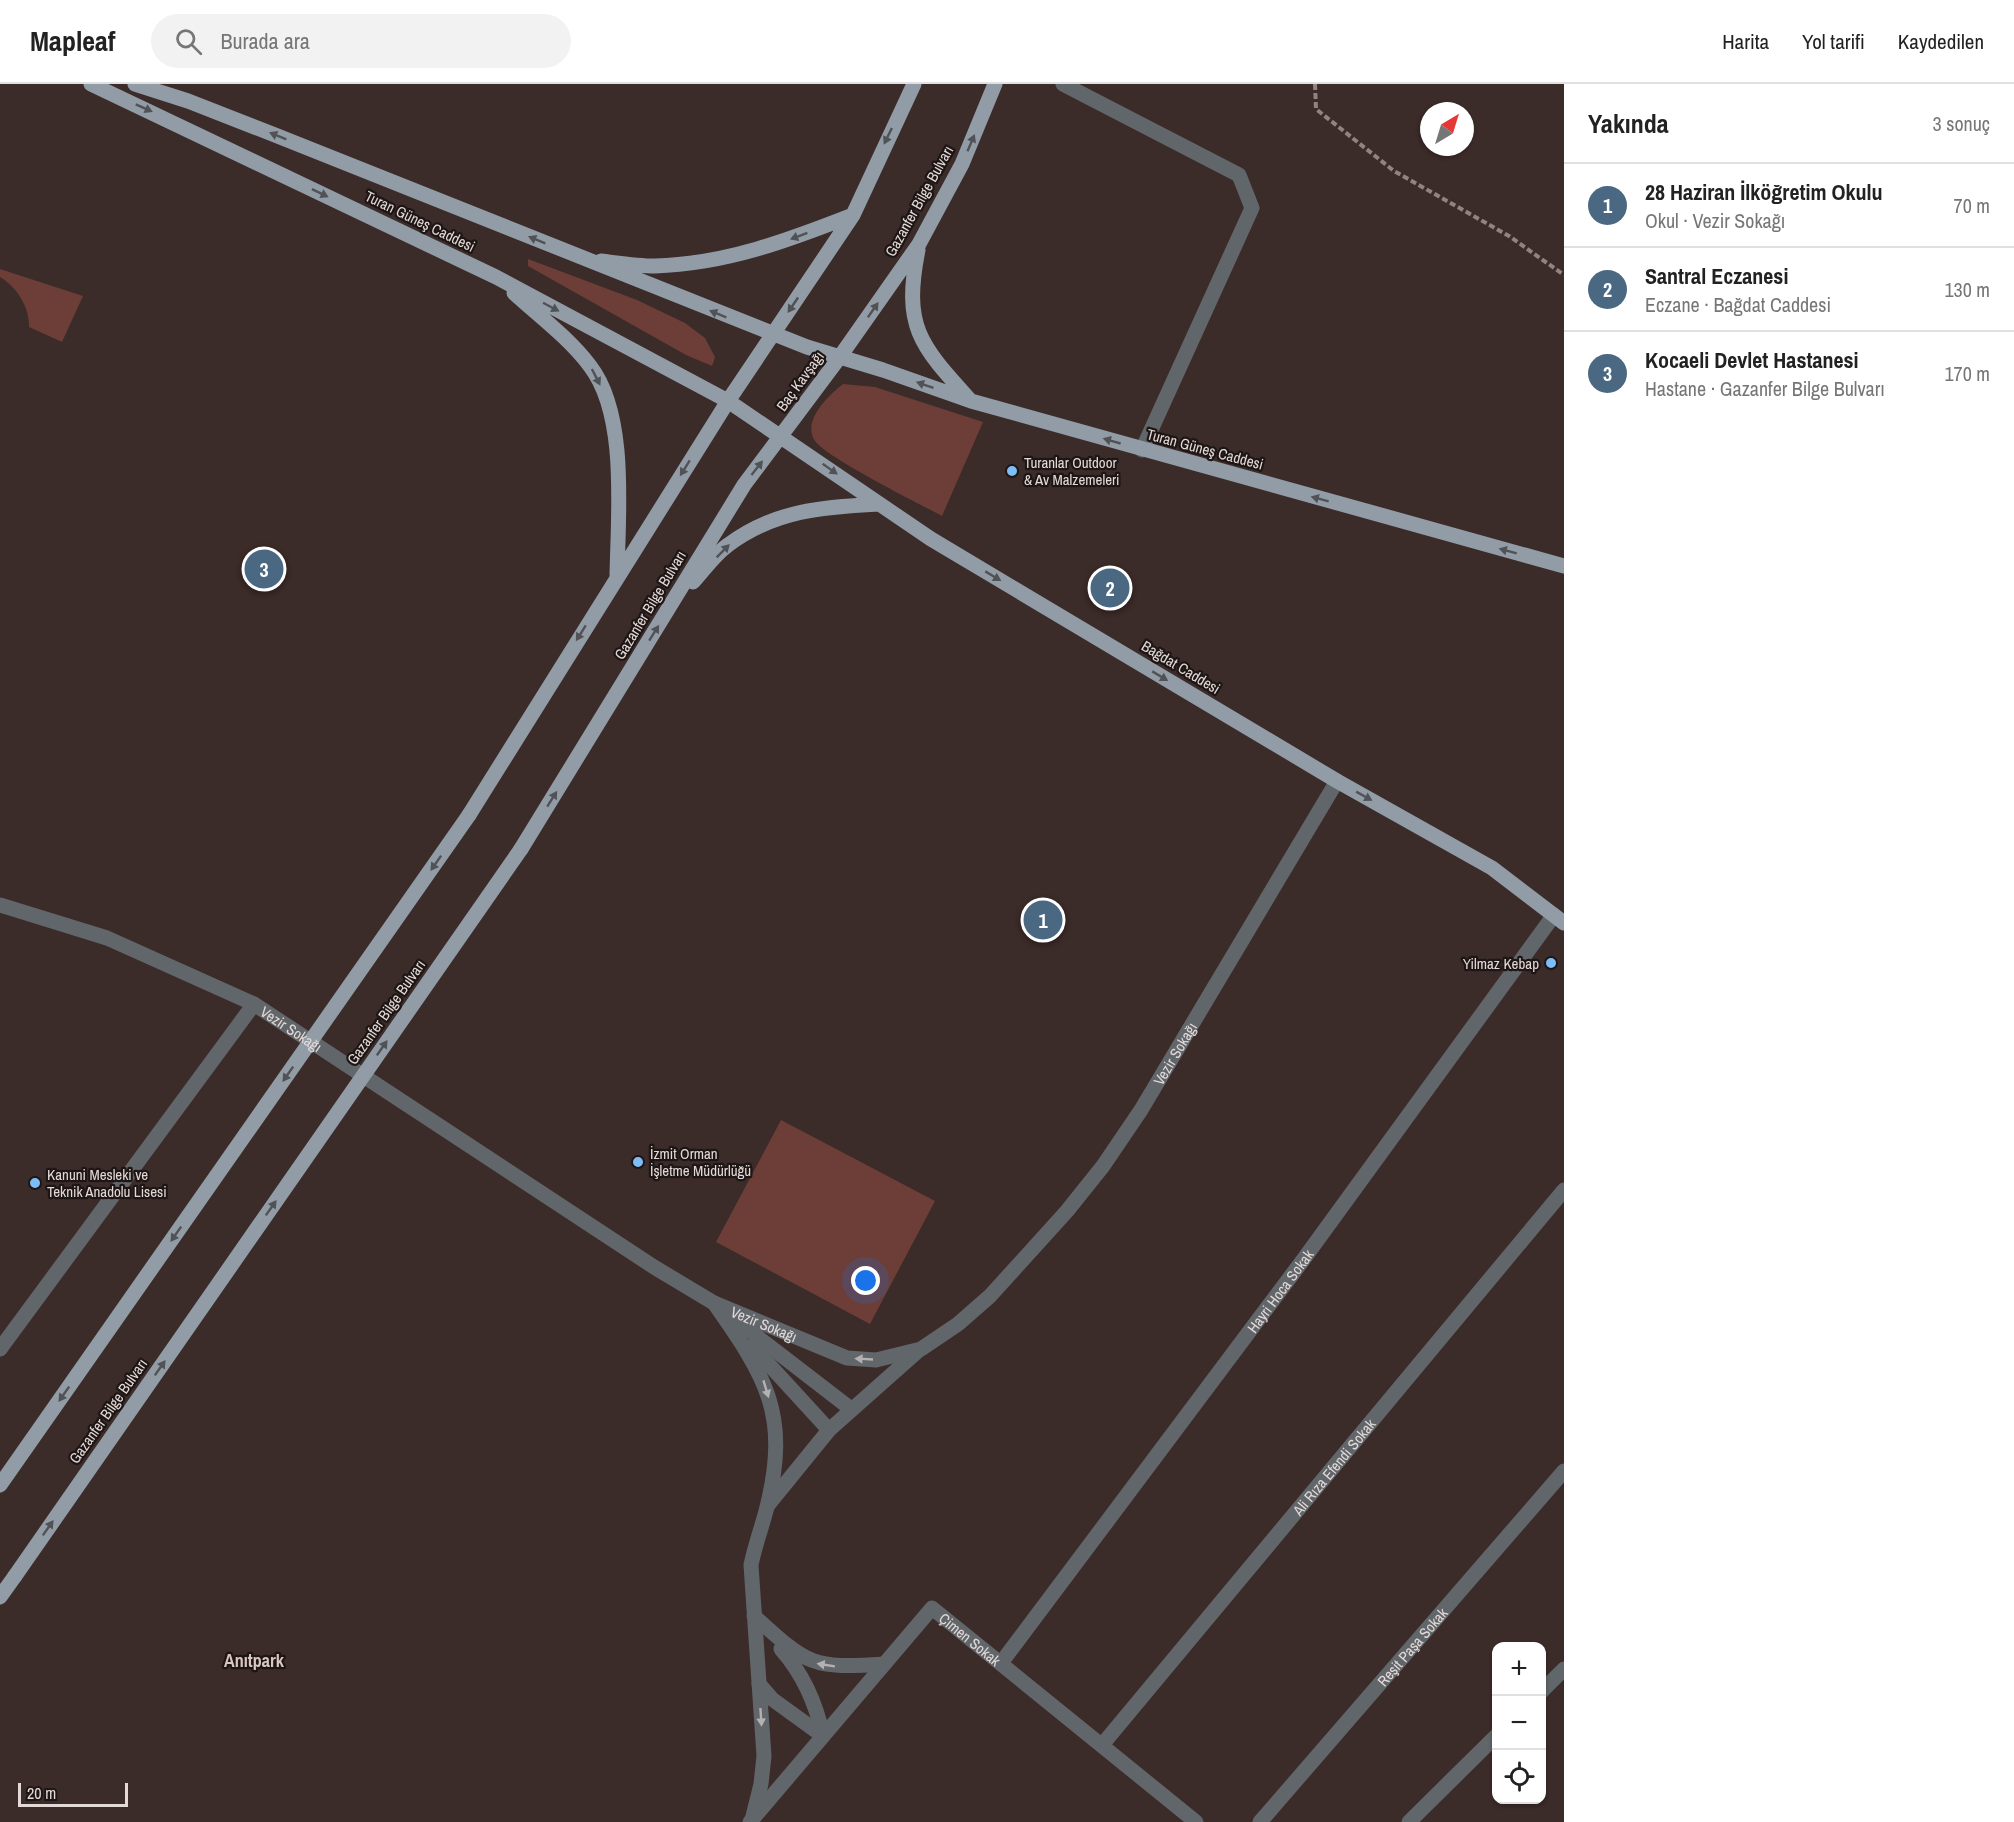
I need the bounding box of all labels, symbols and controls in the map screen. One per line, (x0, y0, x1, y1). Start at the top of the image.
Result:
search box (151, 14, 571, 68)
text: Mapleaf (30, 22, 115, 60)
icon: search (172, 25, 205, 58)
text: Burada ara (220, 26, 310, 56)
text: Harita (1722, 27, 1769, 56)
text: Yol tarifi (1802, 27, 1865, 56)
text: Kaydedilen (1898, 27, 1984, 56)
north arrow (1420, 102, 1474, 156)
one-way arrow (135, 103, 153, 113)
text: Yakında (1588, 106, 1669, 141)
text: 3 sonuç (1933, 110, 1990, 137)
one-way arrow (884, 128, 893, 145)
one-way arrow (269, 131, 287, 141)
one-way arrow (966, 133, 976, 151)
street label: Gazanfer Bilge Bulvarı (880, 142, 958, 260)
text: 28 Haziran İlköğretim Okulu (1645, 177, 1883, 207)
street label: Turan Güneş Caddesi (361, 185, 479, 257)
one-way arrow (311, 188, 328, 197)
text: 1 (1603, 192, 1612, 219)
text: 70 m (1954, 192, 1990, 219)
text: Okul · Vezir Sokağı (1645, 207, 1785, 234)
one-way arrow (790, 232, 808, 241)
one-way arrow (528, 235, 546, 244)
text: Santral Eczanesi (1645, 261, 1788, 291)
text: 2 (1603, 276, 1612, 303)
text: 130 m (1944, 276, 1990, 303)
text: Eczane · Bağdat Caddesi (1645, 291, 1831, 318)
one-way arrow (787, 297, 799, 313)
one-way arrow (543, 302, 560, 312)
one-way arrow (867, 303, 879, 319)
one-way arrow (709, 309, 727, 318)
text: Kocaeli Devlet Hastanesi (1645, 345, 1859, 375)
street label: Baç Kavşağı (771, 347, 829, 415)
text: 3 (1603, 360, 1612, 387)
text: 170 m (1944, 360, 1990, 387)
one-way arrow (592, 368, 601, 385)
text: Hastane · Gazanfer Bilge Bulvarı (1645, 375, 1885, 402)
one-way arrow (916, 379, 934, 389)
street label: Turan Güneş Caddesi (1144, 423, 1266, 475)
one-way arrow (1102, 436, 1120, 445)
place label: Turanlar Outdoor & Av Malzemeleri (1024, 452, 1120, 490)
one-way arrow (680, 460, 691, 476)
one-way arrow (751, 460, 764, 476)
one-way arrow (821, 463, 837, 475)
marker: Turanlar Outdoor & Av Malzemeleri (1005, 464, 1019, 478)
one-way arrow (1310, 494, 1328, 503)
one-way arrow (715, 544, 729, 558)
one-way arrow (1498, 545, 1517, 555)
pin: 3 (244, 546, 284, 592)
street label: Gazanfer Bilge Bulvarı (609, 547, 691, 663)
pin: 2 (1090, 566, 1130, 610)
one-way arrow (985, 571, 1002, 581)
one-way arrow (576, 625, 587, 641)
one-way arrow (648, 625, 659, 641)
street label: Bağdat Caddesi (1138, 635, 1224, 699)
one-way arrow (1152, 670, 1169, 680)
one-way arrow (546, 791, 557, 807)
one-way arrow (1356, 791, 1373, 801)
one-way arrow (430, 854, 442, 870)
pin: 1 (1024, 898, 1062, 942)
place label: Yilmaz Kebap (1463, 953, 1539, 974)
street label: Gazanfer Bilge Bulvarı (342, 955, 430, 1069)
marker: Yilmaz Kebap (1544, 956, 1558, 970)
street label: Vezir Sokağı (257, 1001, 326, 1057)
street label: Vezir Sokağı (1148, 1018, 1202, 1089)
one-way arrow (376, 1040, 387, 1056)
one-way arrow (282, 1066, 294, 1082)
place label: İzmit Orman İşletme Müdürlüğü (650, 1143, 751, 1181)
marker: İzmit Orman İşletme Müdürlüğü (631, 1155, 645, 1169)
place label: Kanuni Mesleki ve Teknik Anadolu Lisesi (47, 1164, 167, 1202)
marker: Kanuni Mesleki ve Teknik Anadolu Lisesi (28, 1176, 42, 1190)
one-way arrow (265, 1200, 276, 1216)
one-way arrow (170, 1225, 182, 1241)
street label: Hayri Hoca Sokak (1242, 1244, 1318, 1337)
your location (851, 1266, 880, 1295)
street label: Vezir Sokağı (728, 1301, 800, 1347)
street label: Gazanfer Bilge Bulvarı (64, 1354, 152, 1468)
one-way arrow (854, 1355, 873, 1364)
one-way arrow (154, 1360, 165, 1376)
one-way arrow (762, 1380, 771, 1398)
one-way arrow (58, 1385, 70, 1401)
street label: Ali Rıza Efendi Sokak (1287, 1413, 1381, 1520)
one-way arrow (42, 1520, 53, 1536)
street label: Reşit Paşa Sokak (1372, 1602, 1452, 1690)
street label: Çimen Sokak (935, 1607, 1006, 1671)
map controls (1492, 1642, 1546, 1804)
button: + (1492, 1642, 1546, 1696)
district label: Anıtpark (224, 1648, 285, 1673)
one-way arrow (817, 1660, 836, 1669)
button: − (1492, 1696, 1546, 1750)
one-way arrow (757, 1707, 766, 1726)
button: locate (1492, 1750, 1546, 1804)
scale bar (18, 1780, 128, 1808)
text: 20 m (27, 1782, 56, 1804)

